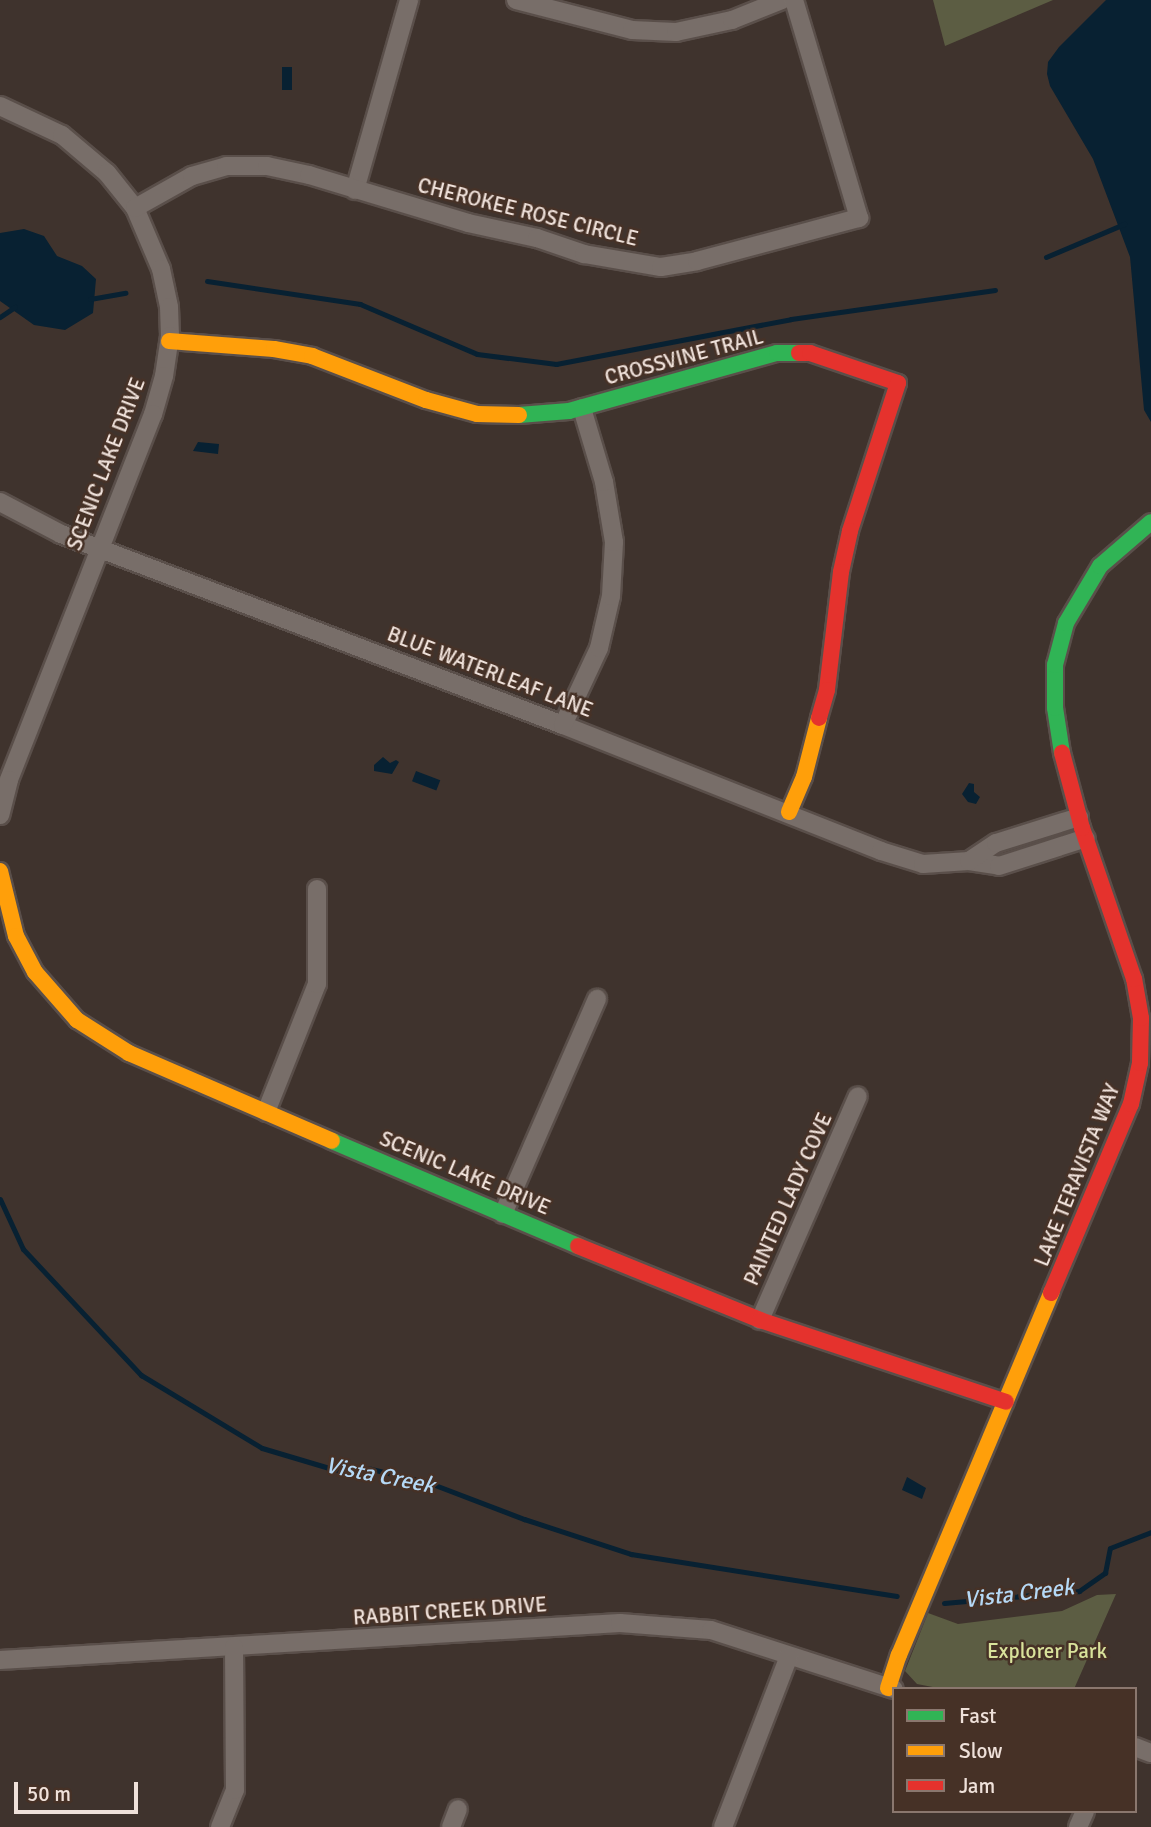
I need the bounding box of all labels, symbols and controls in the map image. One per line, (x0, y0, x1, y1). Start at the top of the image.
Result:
street label: CHEROKEE ROSE CIRCLE (415, 172, 641, 252)
street label: CROSSVINE TRAIL (602, 324, 766, 390)
street label: SCENIC LAKE DRIVE (61, 374, 151, 554)
street label: BLUE WATERLEAF LANE (384, 621, 596, 723)
street label: LAKE TERAVISTA WAY (1029, 1080, 1125, 1270)
street label: PAINTED LADY COVE (739, 1109, 837, 1289)
street label: SCENIC LAKE DRIVE (376, 1126, 554, 1220)
water label: Vista Creek (323, 1452, 437, 1500)
water label: Vista Creek (962, 1574, 1076, 1614)
street label: RABBIT CREEK DRIVE (352, 1592, 548, 1630)
park label: Explorer Park (987, 1638, 1107, 1664)
legend (892, 1687, 1137, 1813)
text: Fast (959, 1703, 996, 1729)
text: Slow (959, 1738, 1003, 1764)
scale bar (18, 1768, 142, 1812)
text: Jam (959, 1773, 995, 1799)
text: 50 m (27, 1781, 71, 1807)

